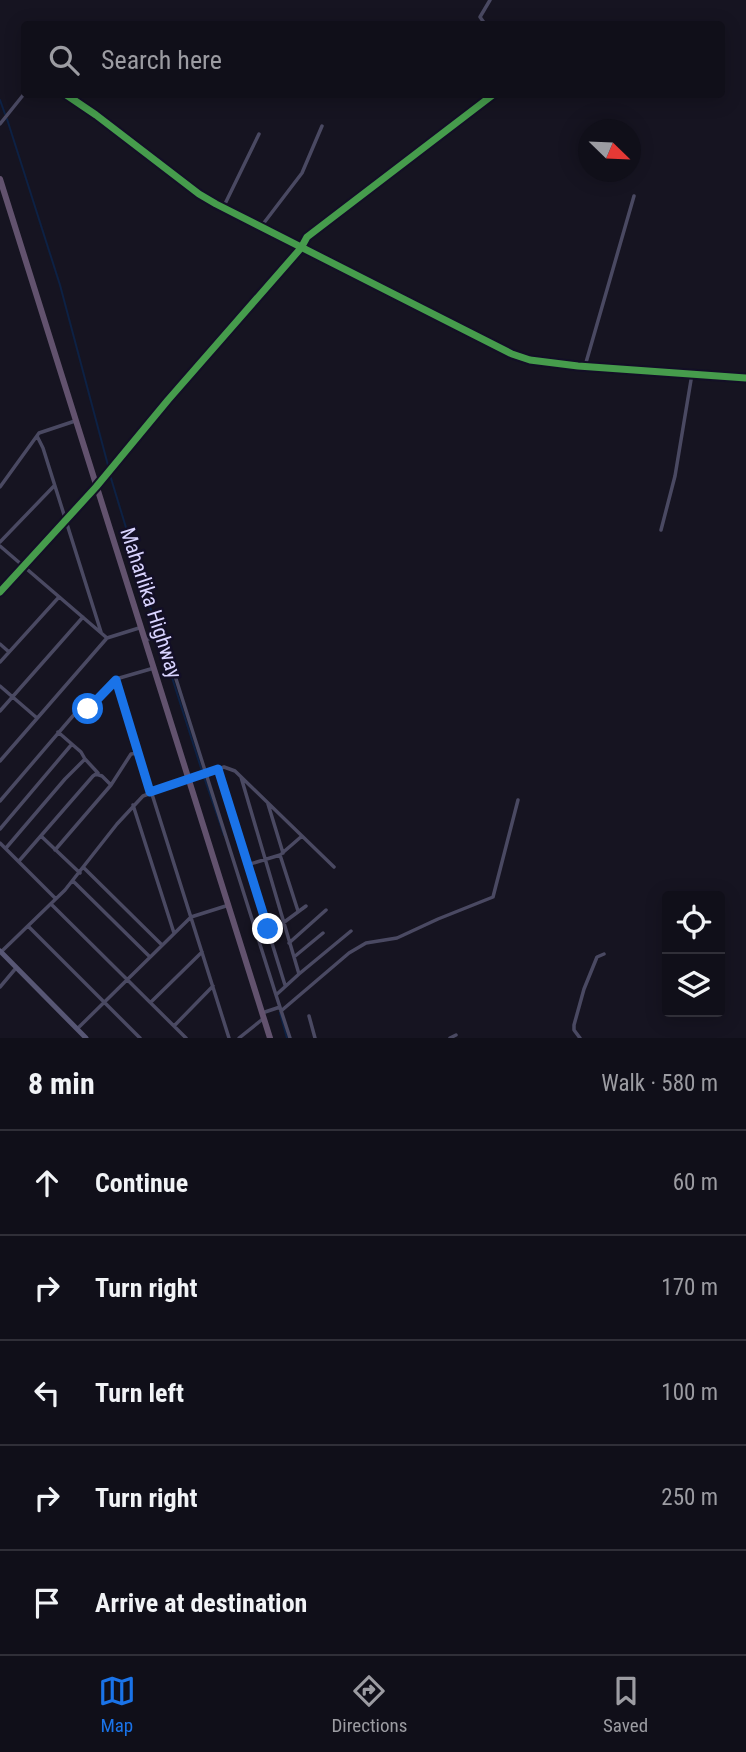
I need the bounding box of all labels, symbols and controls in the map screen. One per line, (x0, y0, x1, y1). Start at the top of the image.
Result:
search box (21, 21, 725, 98)
icon: search (45, 41, 83, 79)
text: Search here (101, 45, 222, 75)
north arrow (578, 119, 641, 182)
street label: Maharlika Highway (115, 525, 187, 682)
route start (72, 693, 103, 724)
map controls (662, 891, 725, 1017)
button: locate (662, 891, 725, 954)
route end (252, 913, 283, 944)
button: layers (662, 954, 725, 1017)
text: 8 min (28, 1066, 95, 1101)
text: Walk · 580 m (601, 1070, 718, 1097)
icon: ahead (28, 1164, 66, 1202)
text: Continue (95, 1168, 188, 1198)
text: 60 m (673, 1169, 718, 1196)
icon: right (28, 1269, 66, 1307)
text: Turn right (95, 1273, 197, 1303)
text: 170 m (661, 1274, 718, 1301)
icon: left (28, 1374, 66, 1412)
text: Turn left (95, 1378, 184, 1408)
text: 100 m (661, 1379, 718, 1406)
icon: right (28, 1479, 66, 1517)
text: Turn right (95, 1483, 197, 1513)
text: 250 m (661, 1484, 718, 1511)
icon: arrive (28, 1584, 66, 1622)
text: Arrive at destination (95, 1588, 307, 1618)
tab: Map (98, 1672, 136, 1737)
tab: Directions (331, 1672, 407, 1737)
tab: Saved (603, 1672, 648, 1737)

